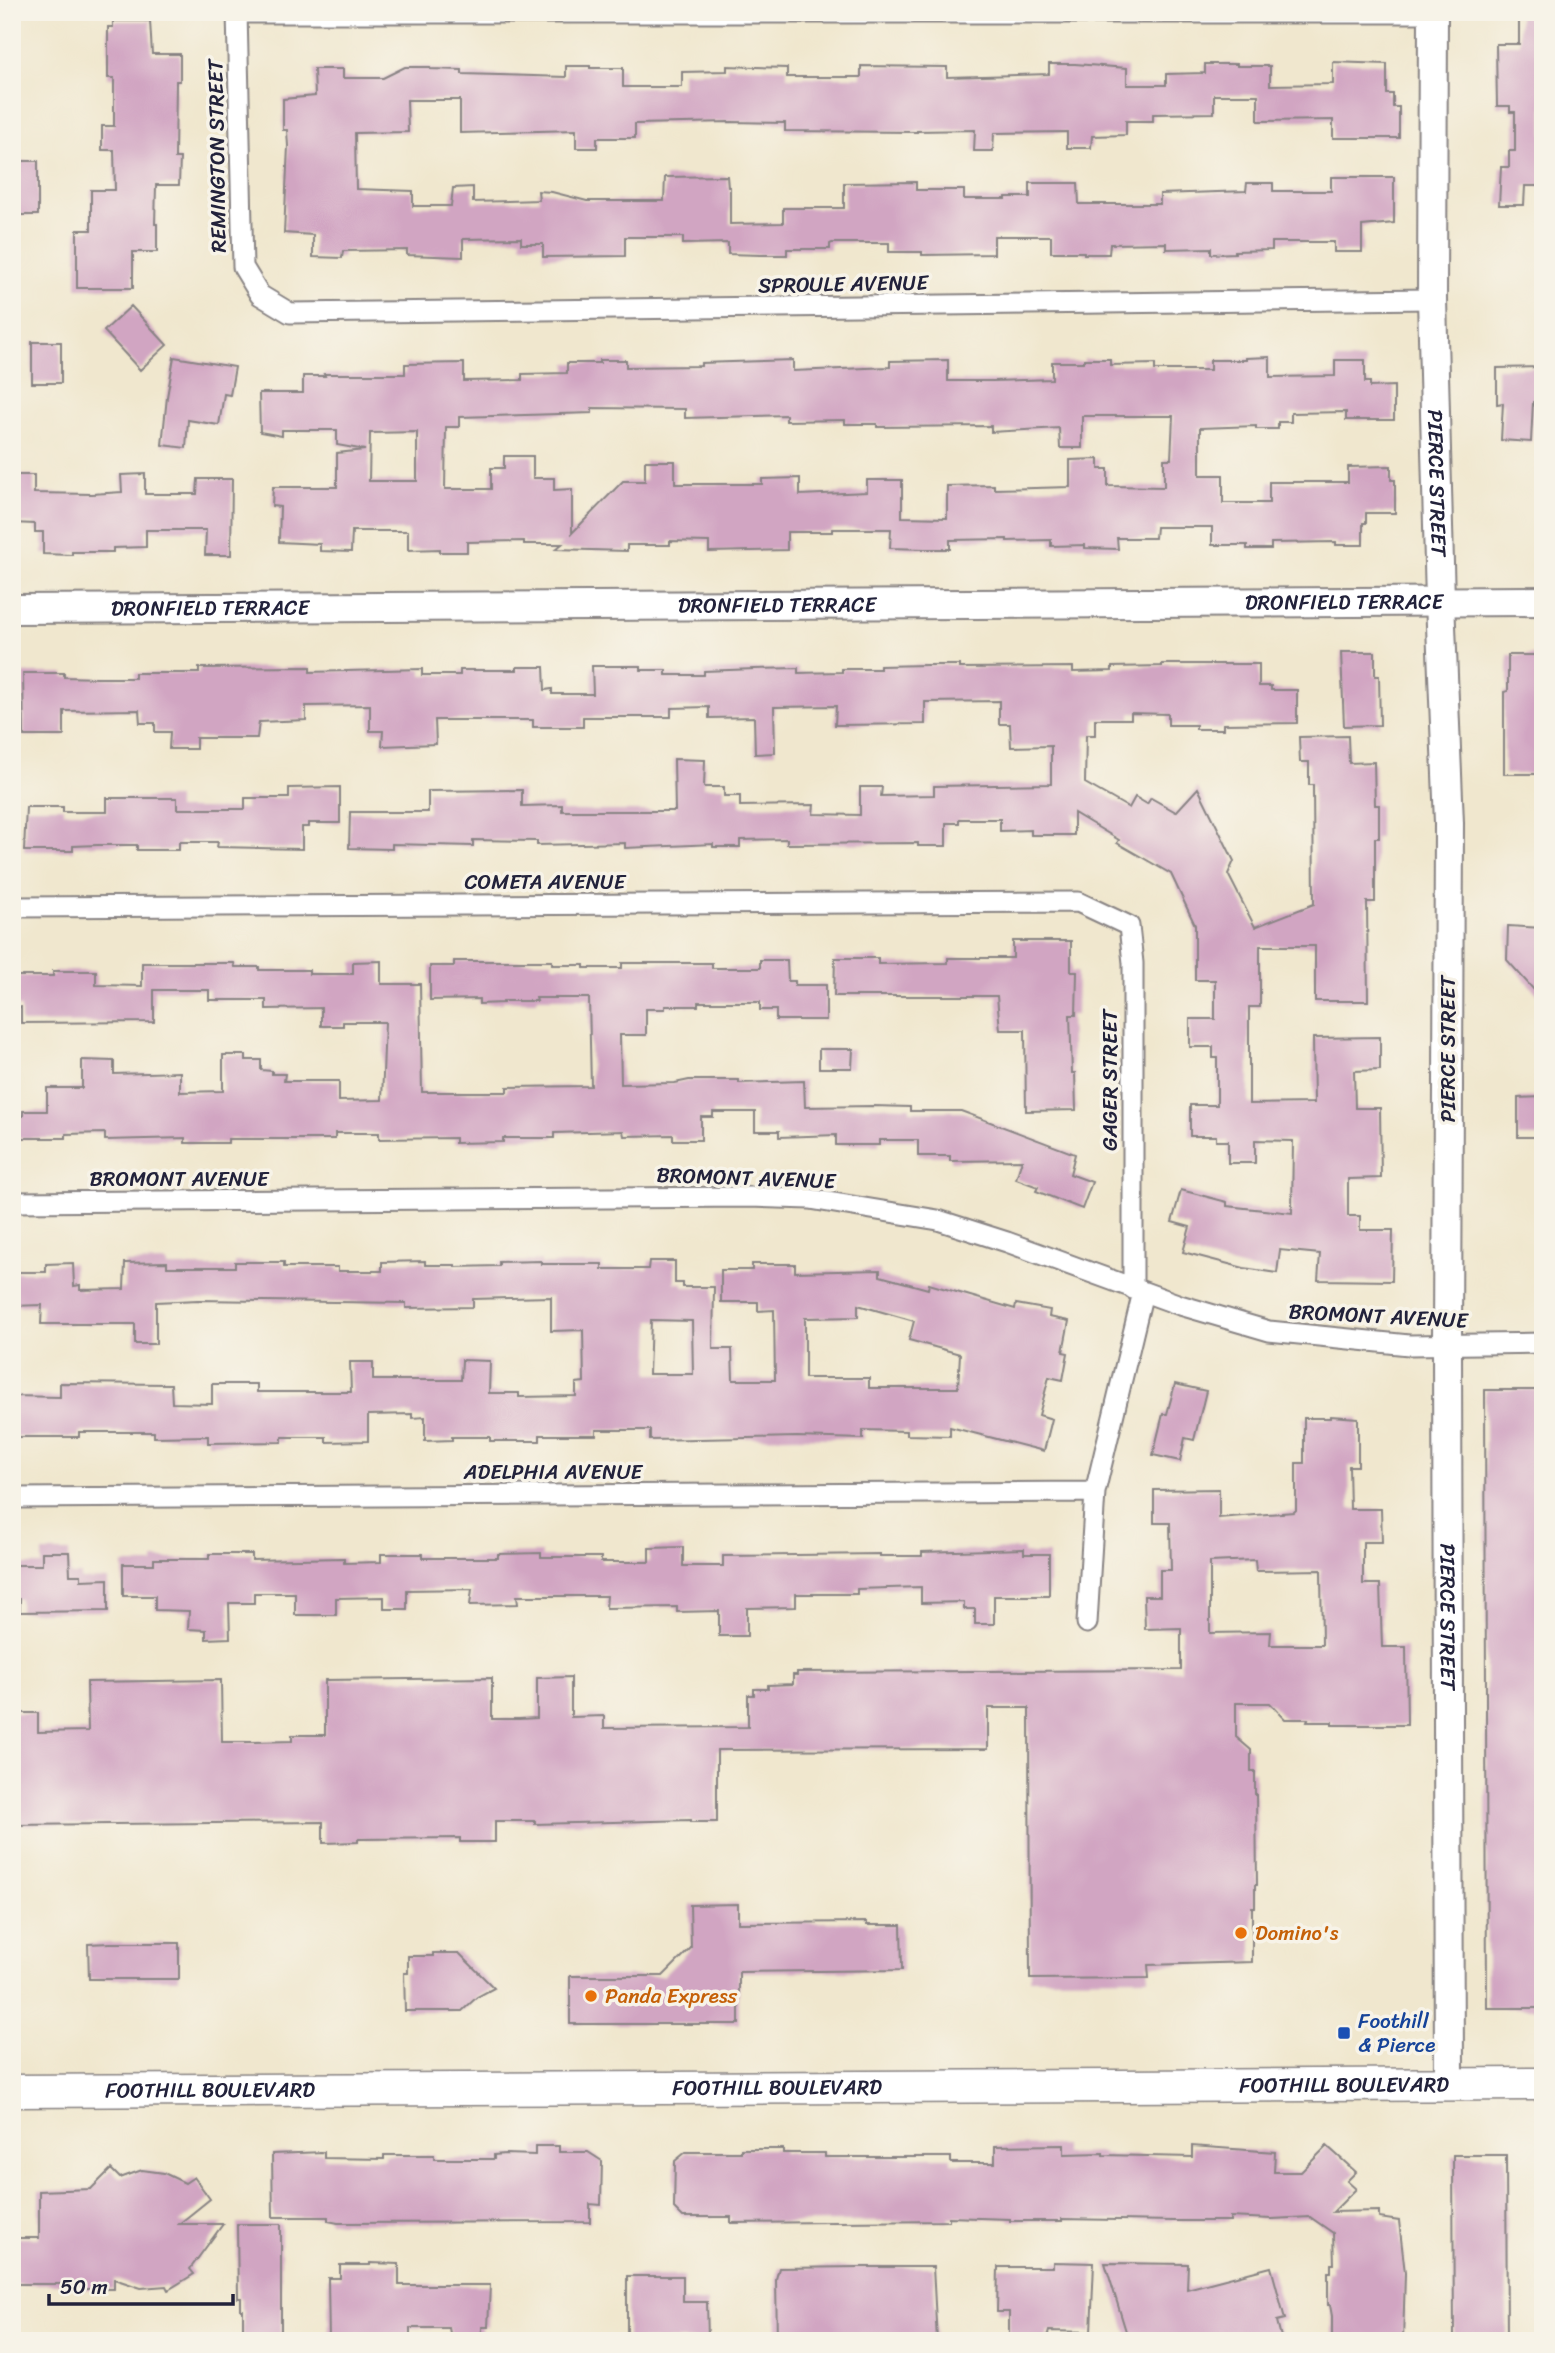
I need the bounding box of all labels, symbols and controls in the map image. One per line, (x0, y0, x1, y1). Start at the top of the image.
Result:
street label: REMINGTON STREET (196, 58, 238, 253)
street label: SPROULE AVENUE (758, 263, 930, 304)
street label: PIERCE STREET (1416, 409, 1458, 558)
street label: DRONFIELD TERRACE (1245, 583, 1444, 622)
street label: DRONFIELD TERRACE (678, 585, 877, 625)
street label: DRONFIELD TERRACE (111, 588, 310, 627)
street label: COMETA AVENUE (465, 863, 627, 901)
street label: PIERCE STREET (1429, 974, 1467, 1122)
street label: GAGER STREET (1091, 1008, 1129, 1151)
street label: BROMONT AVENUE (656, 1156, 837, 1200)
street label: BROMONT AVENUE (89, 1160, 270, 1198)
street label: BROMONT AVENUE (1288, 1292, 1470, 1340)
street label: ADELPHIA AVENUE (463, 1453, 644, 1491)
street label: PIERCE STREET (1429, 1543, 1467, 1692)
place label: Domino's (1255, 1914, 1339, 1952)
marker: Domino's (1233, 1925, 1249, 1941)
place label: Panda Express (605, 1977, 737, 2015)
marker: Panda Express (583, 1988, 599, 2004)
place label: Foothill & Pierce (1358, 2002, 1435, 2064)
marker: Foothill & Pierce (1336, 2025, 1352, 2041)
street label: FOOTHILL BOULEVARD (1239, 2065, 1449, 2104)
street label: FOOTHILL BOULEVARD (672, 2068, 882, 2107)
street label: FOOTHILL BOULEVARD (105, 2071, 315, 2110)
scale bar (49, 2262, 233, 2306)
text: 50 m (60, 2268, 108, 2306)

